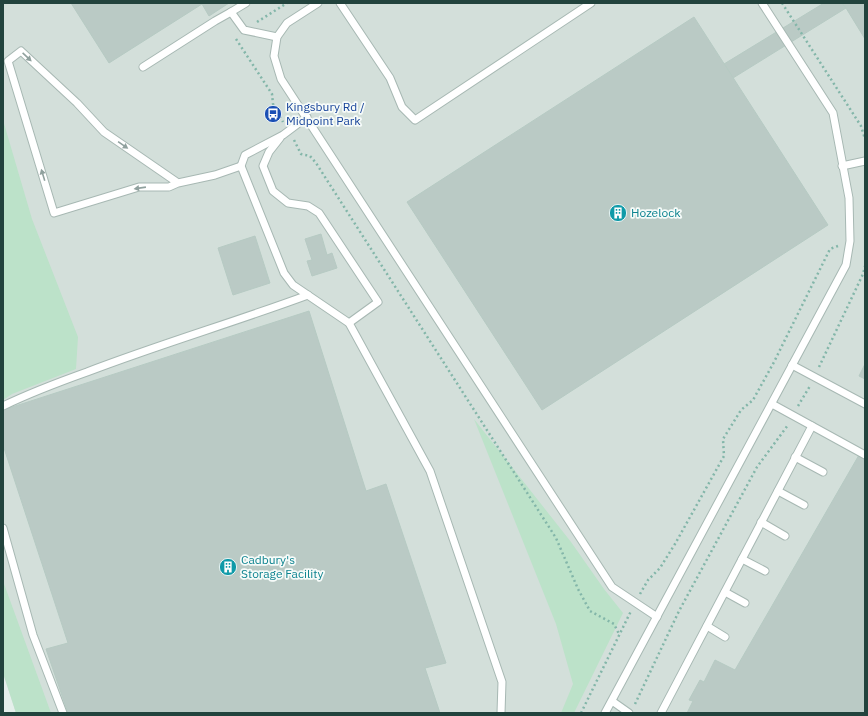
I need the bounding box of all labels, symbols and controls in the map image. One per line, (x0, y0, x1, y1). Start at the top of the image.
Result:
one-way arrow (22, 52, 32, 61)
place label: Kingsbury Rd / Midpoint Park (286, 99, 365, 128)
bus stop icon: Kingsbury Rd / Midpoint Park (263, 104, 283, 124)
one-way arrow (117, 141, 128, 149)
one-way arrow (40, 168, 46, 180)
one-way arrow (134, 185, 146, 191)
building icon: Hozelock (608, 203, 628, 223)
place label: Hozelock (631, 205, 681, 220)
place label: Cadbury's Storage Facility (241, 552, 323, 581)
building icon: Cadbury's Storage Facility (218, 557, 238, 577)

